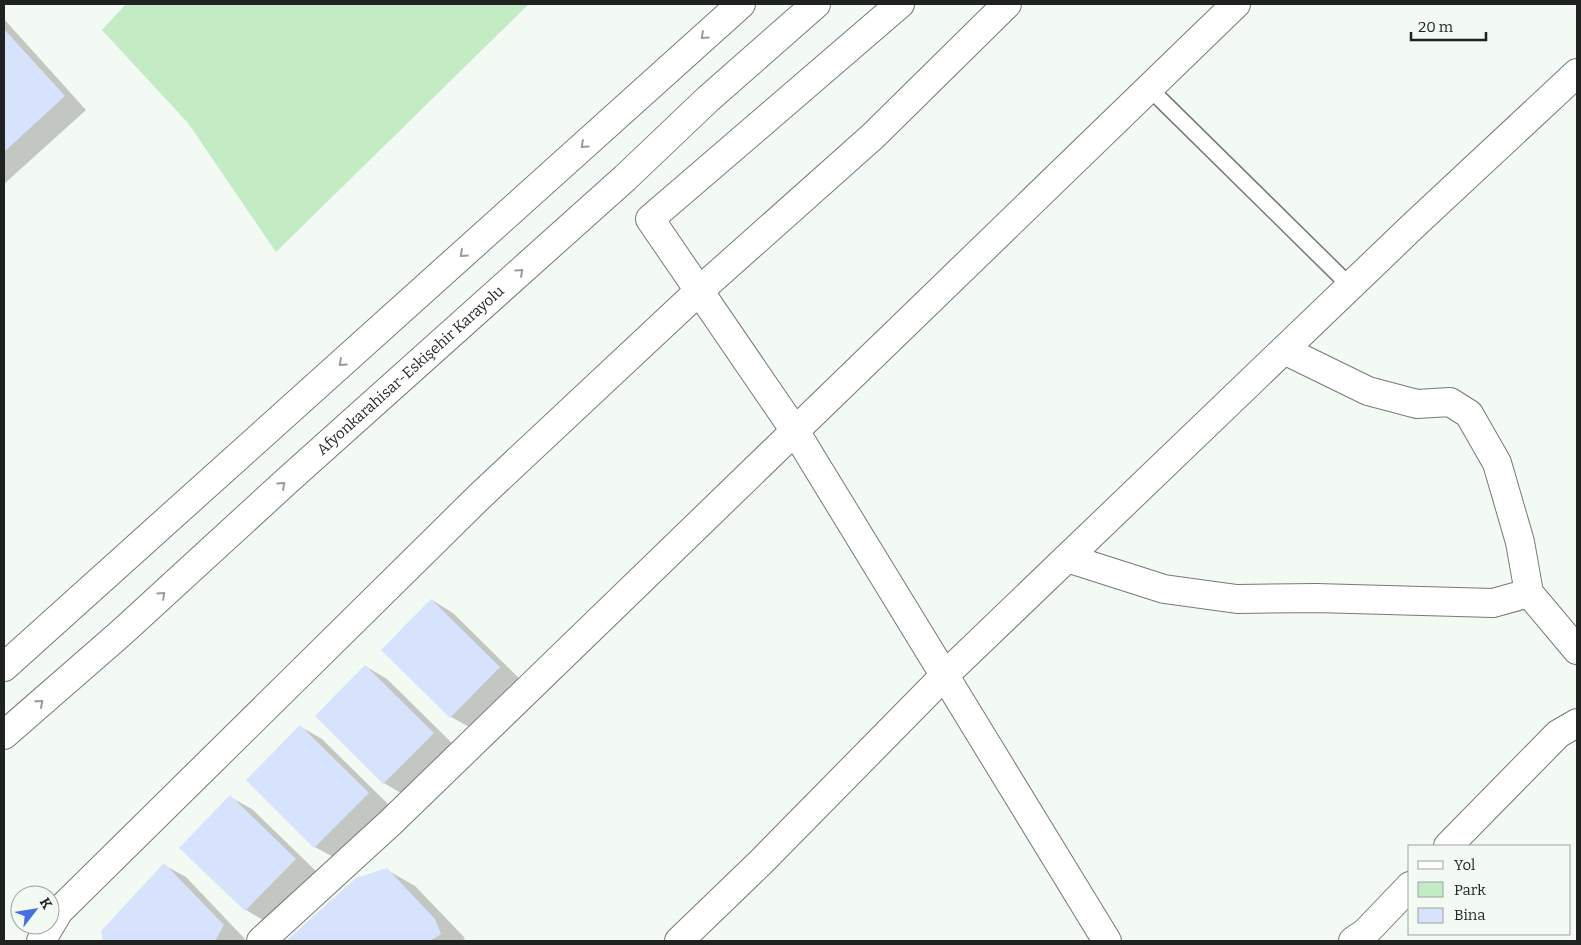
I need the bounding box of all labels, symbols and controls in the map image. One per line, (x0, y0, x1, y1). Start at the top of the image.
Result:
scale bar (1411, 10, 1486, 42)
text: 20 m (1418, 18, 1454, 36)
one-way arrow (701, 31, 710, 40)
one-way arrow (580, 140, 589, 149)
one-way arrow (460, 248, 469, 257)
one-way arrow (515, 269, 524, 278)
street label: Afyonkarahisar-Eskişehir Karayolu (313, 282, 508, 459)
one-way arrow (339, 357, 348, 366)
one-way arrow (276, 482, 285, 491)
one-way arrow (157, 592, 166, 601)
one-way arrow (35, 700, 44, 709)
legend (1408, 845, 1571, 935)
text: Yol (1454, 856, 1475, 874)
text: Park (1454, 881, 1486, 899)
north arrow (10, 885, 60, 935)
text: K (36, 895, 56, 912)
text: Bina (1454, 906, 1486, 924)

